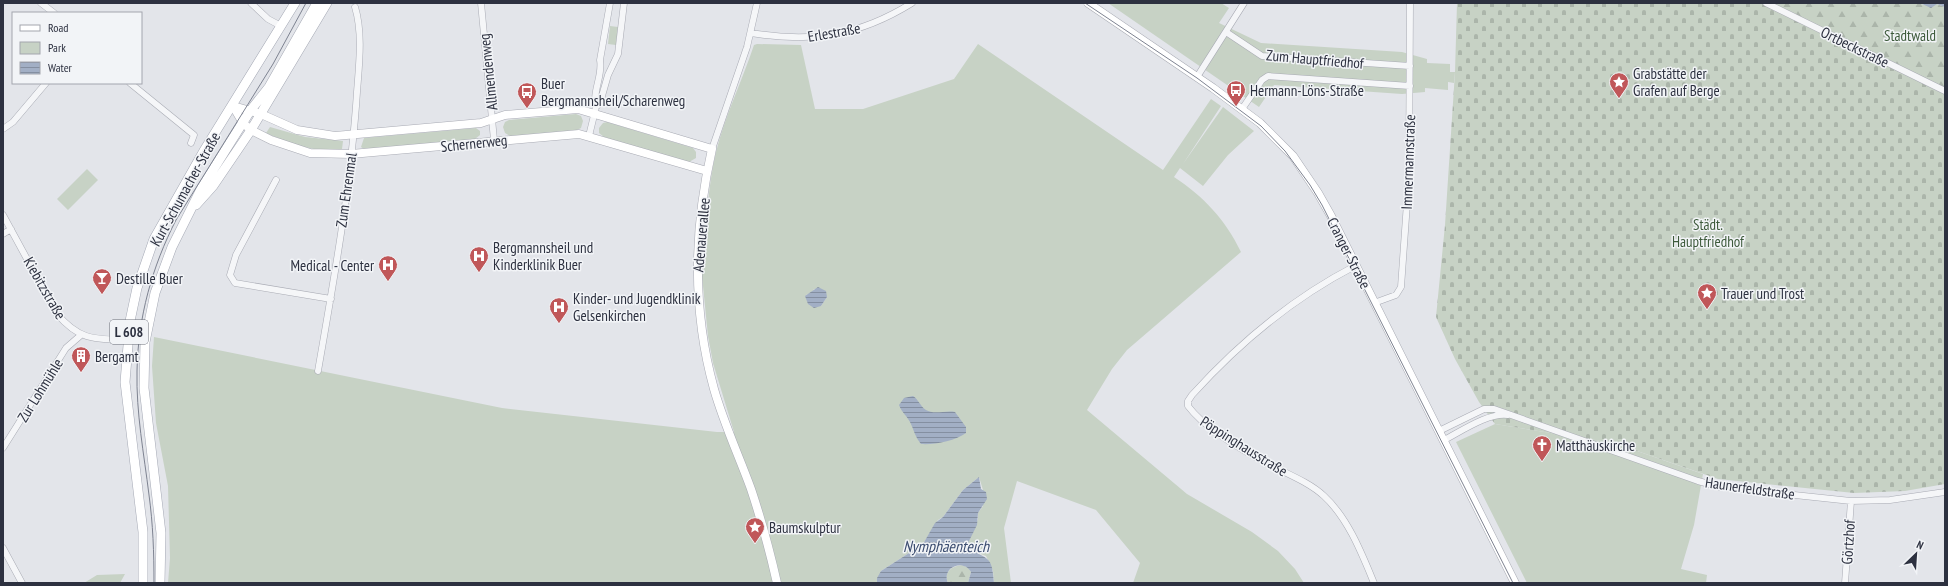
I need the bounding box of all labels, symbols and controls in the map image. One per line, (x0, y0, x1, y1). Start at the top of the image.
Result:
legend (12, 12, 142, 84)
street label: Erlestraße (806, 18, 862, 46)
text: Road (48, 20, 68, 35)
street label: Ortbeckstraße (1818, 22, 1892, 72)
park label: Stadtwald (1884, 26, 1936, 45)
street label: Allmendenweg (475, 33, 501, 111)
text: Park (48, 40, 66, 55)
street label: Zum Hauptfriedhof (1266, 45, 1366, 73)
text: Water (48, 60, 73, 75)
place label: Grabstätte der Grafen auf Berge (1633, 64, 1720, 100)
place icon: Grabstätte der Grafen auf Berge (1608, 71, 1630, 99)
place label: Buer Bergmannsheil/Scharenweg (541, 74, 685, 110)
bus stop icon: Hermann-Löns-Straße (1225, 79, 1247, 107)
bus stop icon: Buer Bergmannsheil/Scharenweg (516, 81, 538, 109)
place label: Hermann-Löns-Straße (1250, 81, 1364, 100)
street label: Immermannstraße (1397, 114, 1419, 210)
street label: Kurt-Schumacher-Straße (146, 129, 224, 249)
street label: Schernerweg (440, 130, 508, 156)
street label: Zum Ehrenmal (331, 151, 361, 228)
street label: Adenauerallee (688, 197, 714, 273)
street label: Cranger Straße (1323, 214, 1375, 292)
park label: Städt. Hauptfriedhof (1672, 215, 1745, 251)
place label: Bergmannsheil und Kinderklinik Buer (493, 238, 593, 274)
hospital icon: Bergmannsheil und Kinderklinik Buer (468, 245, 490, 273)
street label: Kiebitzstraße (20, 253, 70, 323)
hospital icon: Medical - Center (377, 254, 399, 282)
place label: Medical - Center (291, 256, 375, 275)
bar icon: Destille Buer (91, 267, 113, 295)
place label: Destille Buer (116, 269, 184, 288)
place icon: Trauer und Trost (1696, 282, 1718, 310)
place label: Trauer und Trost (1721, 284, 1804, 303)
place label: Kinder- und Jugendklinik Gelsenkirchen (573, 289, 701, 325)
hospital icon: Kinder- und Jugendklinik Gelsenkirchen (548, 296, 570, 324)
road number: L 608 (110, 320, 148, 344)
building icon: Bergamt (70, 345, 92, 373)
place label: Bergamt (95, 347, 139, 366)
street label: Zur Lohmühle (13, 355, 67, 425)
street label: Pöppinghausstraße (1197, 412, 1291, 480)
church icon: Matthäuskirche (1531, 434, 1553, 462)
place label: Matthäuskirche (1556, 436, 1635, 455)
street label: Haunerfeldstraße (1704, 472, 1796, 504)
place icon: Baumskulptur (744, 516, 766, 544)
place label: Baumskulptur (769, 518, 841, 537)
street label: Görtzhof (1837, 518, 1859, 565)
north arrow (1896, 534, 1936, 574)
water label: Nymphäenteich (903, 536, 990, 556)
text: N (1915, 537, 1926, 553)

